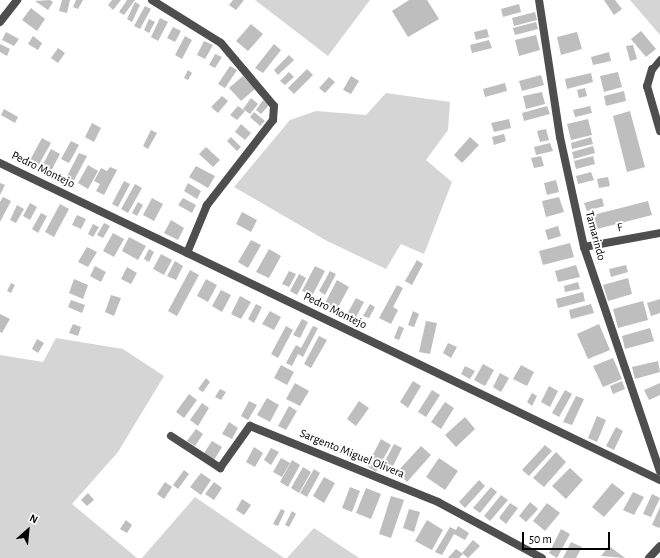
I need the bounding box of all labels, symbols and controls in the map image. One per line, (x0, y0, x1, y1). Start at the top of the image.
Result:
street label: Pedro Montejo (9, 148, 77, 192)
street label: Tamarindo (581, 210, 609, 262)
street label: F (616, 220, 624, 236)
street label: Pedro Montejo (301, 289, 369, 333)
street label: Sargento Miguel Olivera (297, 426, 407, 482)
north arrow (8, 510, 48, 550)
text: N (28, 512, 40, 526)
scale bar (524, 524, 612, 550)
text: 50 m (529, 533, 552, 545)

